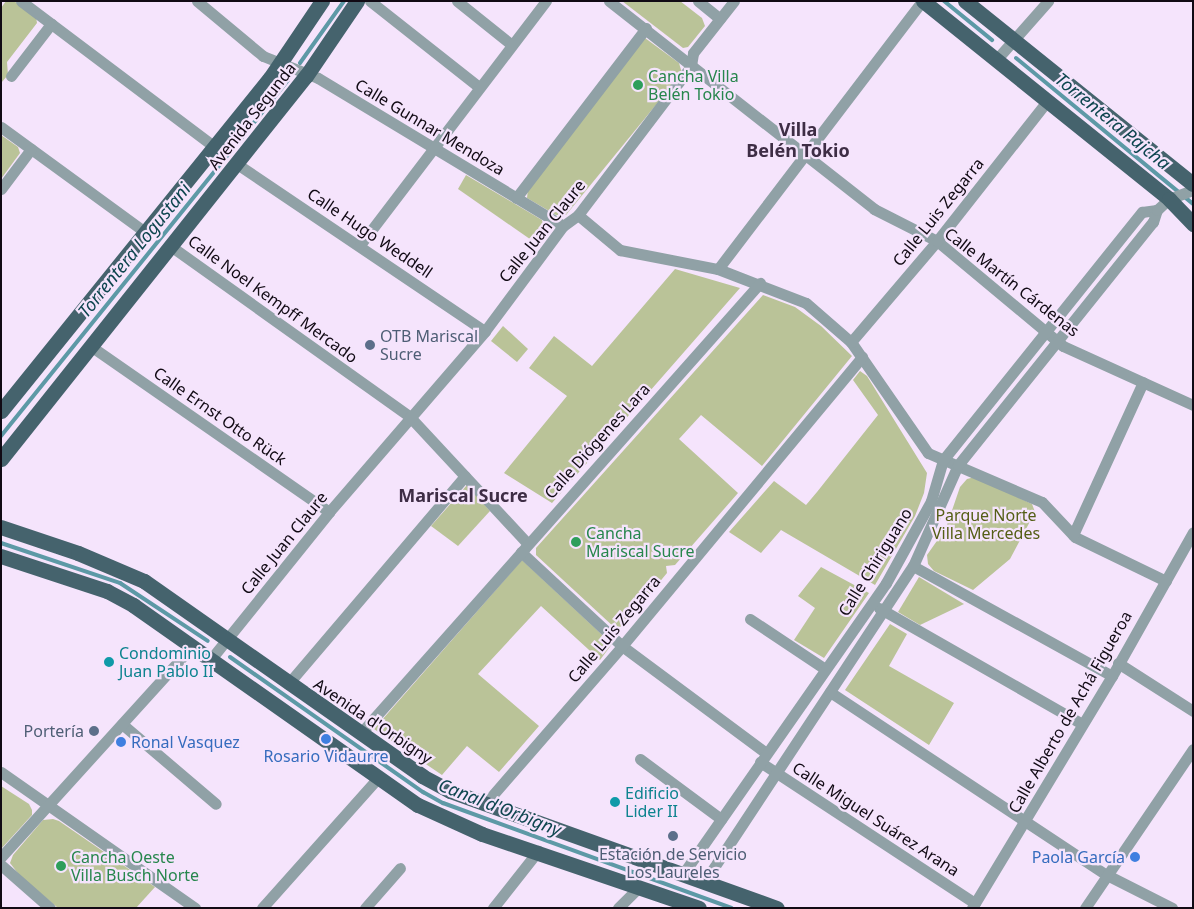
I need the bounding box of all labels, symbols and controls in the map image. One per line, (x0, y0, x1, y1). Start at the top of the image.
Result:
street label: Avenida Segunda (204, 59, 300, 173)
place label: Cancha Villa Belén Tokio (648, 66, 739, 104)
water label: Torrentera Pajcha (1051, 68, 1175, 174)
street label: Calle Gunnar Mendoza (352, 75, 508, 179)
marker: Cancha Villa Belén Tokio (632, 79, 644, 91)
district label: Villa Belén Tokio (746, 119, 850, 162)
street label: Calle Luis Zegarra (888, 154, 988, 270)
street label: Calle Juan Claure (495, 176, 589, 286)
water label: Torrentera Logustani (73, 178, 195, 322)
street label: Calle Hugo Weddell (304, 184, 436, 282)
street label: Calle Martín Cárdenas (941, 224, 1083, 340)
street label: Calle Noel Kempff Mercado (185, 231, 361, 367)
place label: OTB Mariscal Sucre (380, 326, 478, 364)
marker: OTB Mariscal Sucre (364, 339, 376, 351)
street label: Calle Ernst Otto Rück (150, 363, 290, 469)
street label: Calle Diógenes Lara (540, 379, 654, 503)
district label: Mariscal Sucre (398, 484, 528, 506)
street label: Calle Juan Claure (237, 488, 331, 598)
street label: Calle Chiriguano (834, 504, 916, 620)
park label: Parque Norte Villa Mercedes (932, 505, 1040, 543)
place label: Cancha Mariscal Sucre (586, 523, 694, 561)
marker: Cancha Mariscal Sucre (570, 536, 582, 548)
street label: Calle Luis Zegarra (564, 572, 664, 686)
street label: Calle Alberto de Achá Figueroa (1004, 608, 1136, 816)
place label: Condominio Juan Pablo II (119, 643, 214, 681)
marker: Condominio Juan Pablo II (103, 656, 115, 668)
street label: Avenida d'Orbigny (310, 674, 436, 768)
place label: Portería (24, 721, 84, 741)
marker: Portería (88, 725, 100, 737)
place label: Ronal Vasquez (131, 732, 240, 752)
marker: Rosario Vidaurre (320, 733, 332, 745)
marker: Ronal Vasquez (115, 736, 127, 748)
place label: Rosario Vidaurre (263, 746, 389, 766)
street label: Calle Miguel Suárez Arana (789, 758, 963, 880)
water label: Canal d'Orbigny (436, 774, 564, 840)
place label: Edificio Lider II (625, 783, 679, 821)
marker: Edificio Lider II (609, 796, 621, 808)
marker: Estación de Servicio Los Laureles (667, 830, 679, 842)
place label: Estación de Servicio Los Laureles (599, 844, 747, 882)
place label: Cancha Oeste Villa Busch Norte (71, 847, 199, 885)
place label: Paola García (1032, 847, 1125, 867)
marker: Paola García (1129, 851, 1141, 863)
marker: Cancha Oeste Villa Busch Norte (55, 860, 67, 872)

